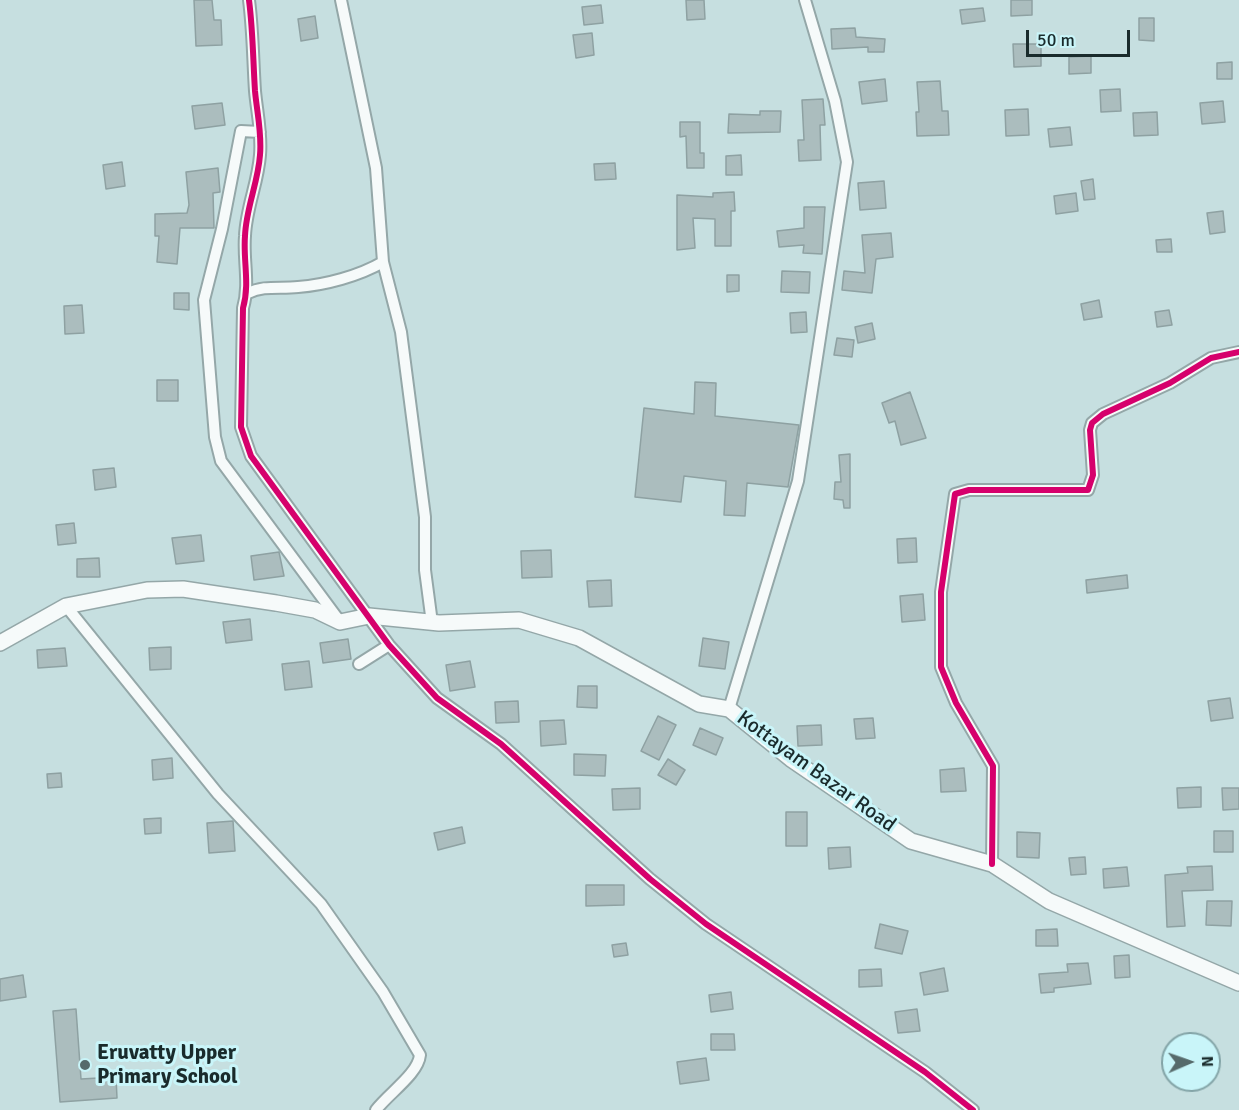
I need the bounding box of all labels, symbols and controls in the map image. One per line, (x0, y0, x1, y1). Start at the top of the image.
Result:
scale bar (1029, 18, 1132, 56)
text: 50 m (1037, 29, 1075, 51)
street label: Kottayam Bazar Road (732, 706, 900, 838)
north arrow (1161, 1032, 1221, 1092)
place label: Eruvatty Upper Primary School (97, 1040, 238, 1090)
text: N (1197, 1056, 1217, 1067)
marker: Eruvatty Upper Primary School (78, 1058, 92, 1072)

